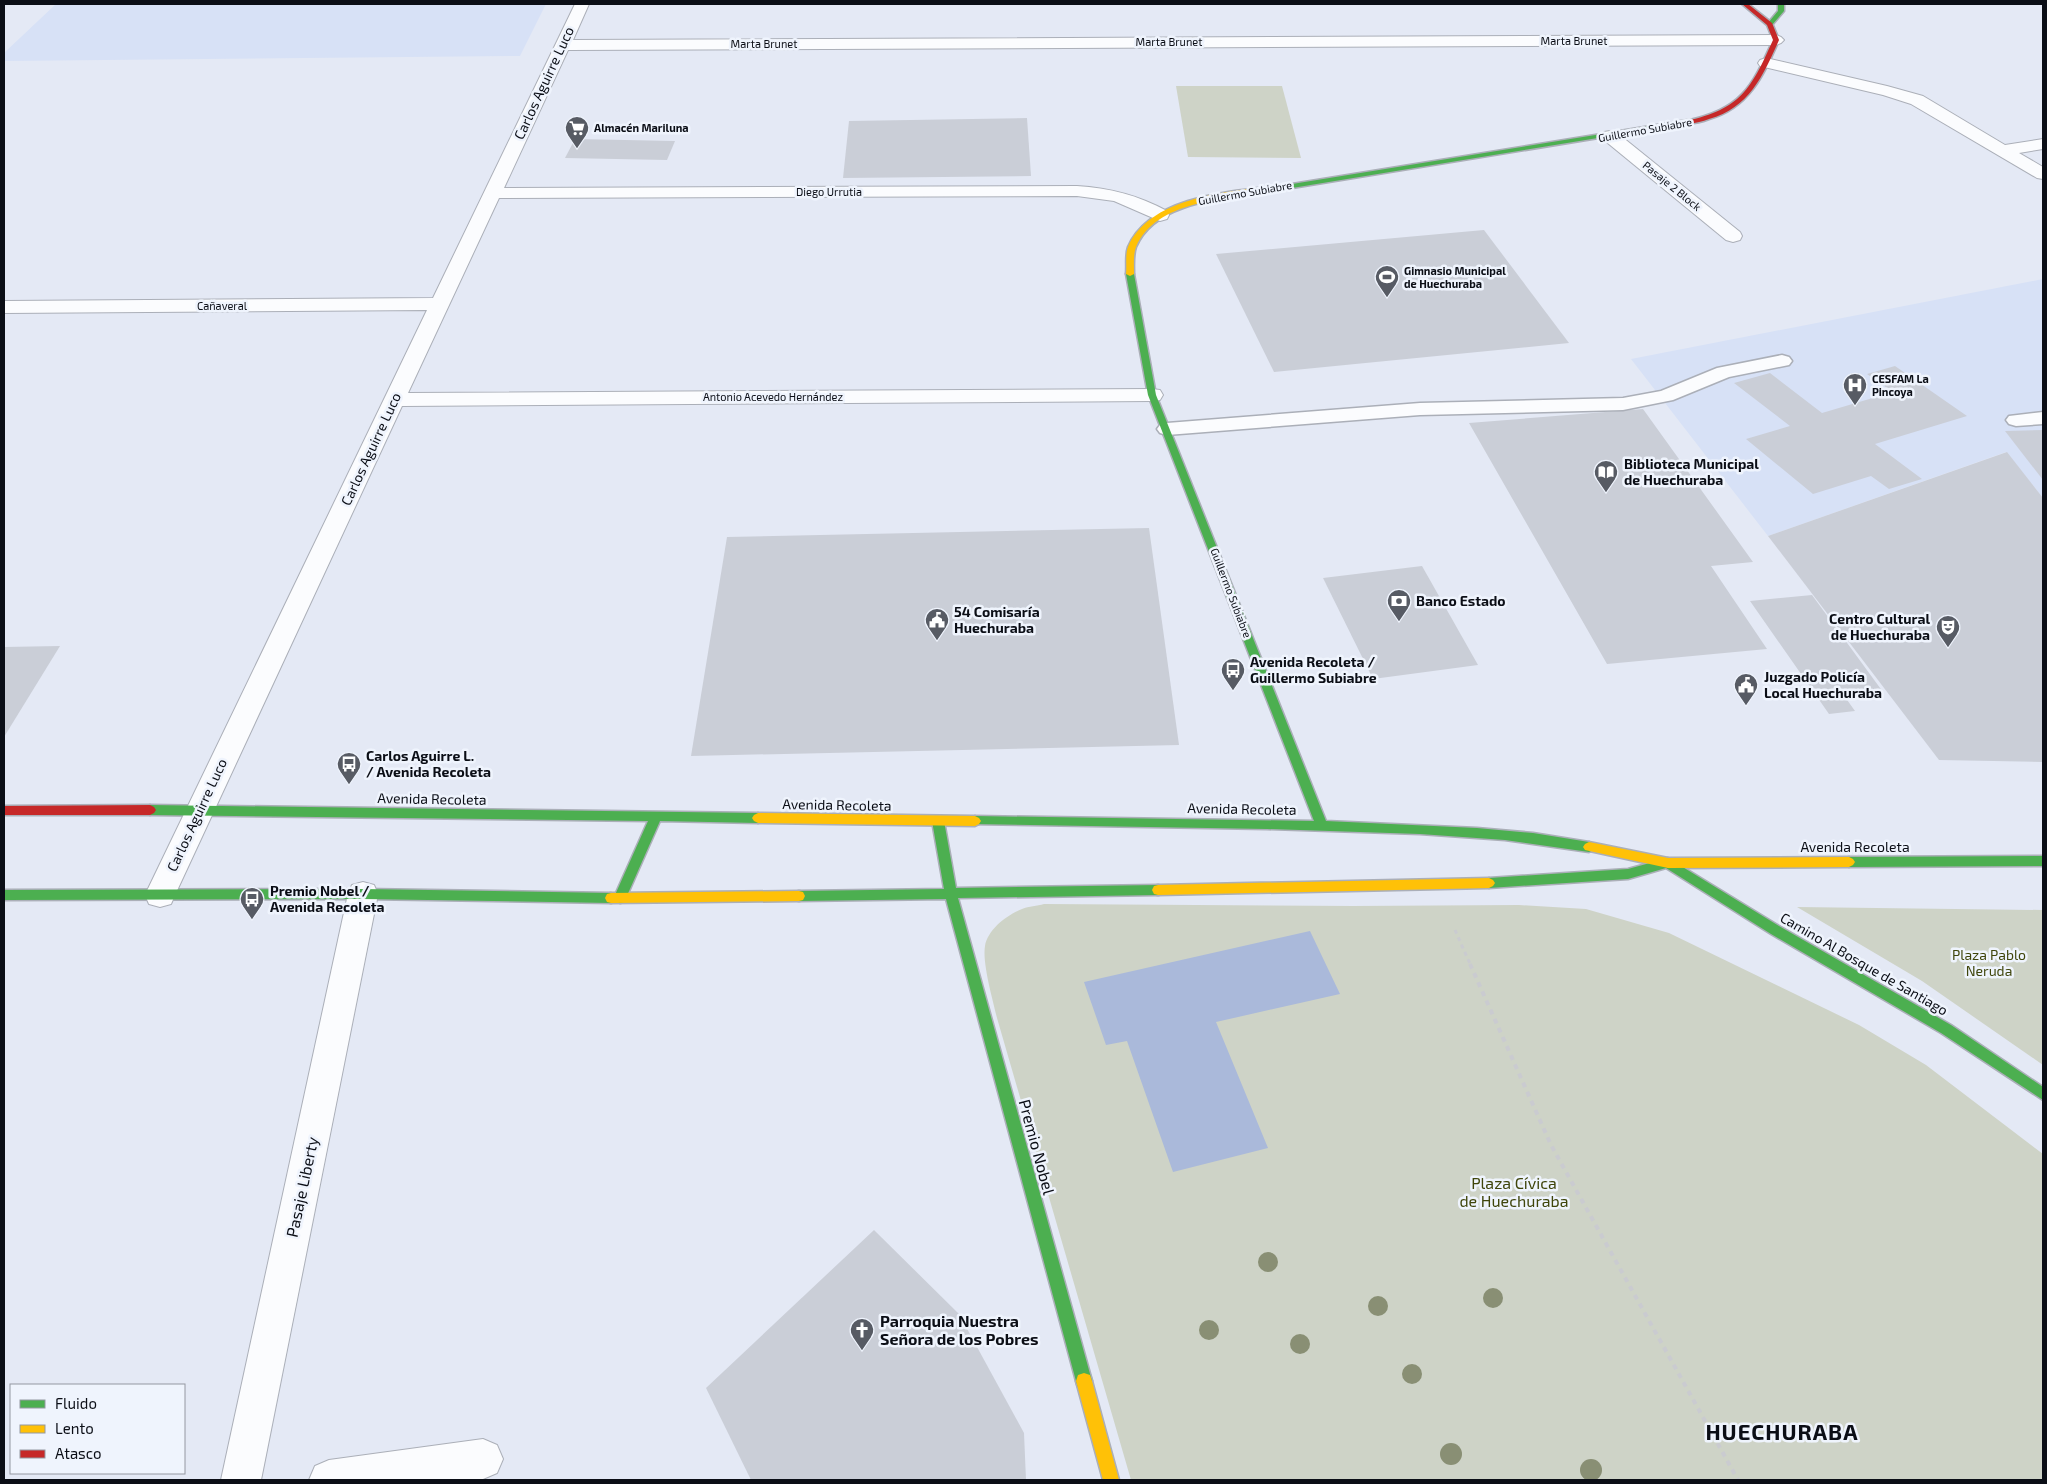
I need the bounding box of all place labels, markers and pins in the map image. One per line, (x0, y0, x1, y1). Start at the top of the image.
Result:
supermarket icon: Almacén Mariluna (564, 115, 590, 149)
place label: Almacén Mariluna (594, 121, 689, 134)
sports icon: Gimnasio Municipal de Huechuraba (1374, 264, 1400, 298)
place label: Gimnasio Municipal de Huechuraba (1404, 264, 1506, 290)
hospital icon: CESFAM La Pincoya (1842, 372, 1868, 406)
place label: CESFAM La Pincoya (1872, 372, 1929, 399)
place label: Biblioteca Municipal de Huechuraba (1624, 455, 1759, 488)
library icon: Biblioteca Municipal de Huechuraba (1593, 459, 1619, 493)
bank icon: Banco Estado (1386, 588, 1412, 622)
place label: Banco Estado (1416, 592, 1506, 609)
place label: 54 Comisaría Huechuraba (954, 603, 1040, 636)
public building icon: 54 Comisaría Huechuraba (924, 607, 950, 641)
place label: Centro Cultural de Huechuraba (1829, 610, 1930, 643)
theatre icon: Centro Cultural de Huechuraba (1935, 614, 1961, 648)
place label: Avenida Recoleta / Guillermo Subiabre (1250, 653, 1377, 686)
bus stop icon: Avenida Recoleta / Guillermo Subiabre (1220, 657, 1246, 691)
place label: Juzgado Policía Local Huechuraba (1764, 668, 1882, 701)
public building icon: Juzgado Policía Local Huechuraba (1733, 672, 1759, 706)
place label: Carlos Aguirre L. / Avenida Recoleta (366, 747, 491, 780)
bus stop icon: Carlos Aguirre L. / Avenida Recoleta (336, 751, 362, 785)
place label: Premio Nobel / Avenida Recoleta (270, 882, 385, 915)
bus stop icon: Premio Nobel / Avenida Recoleta (239, 886, 265, 920)
place label: Parroquia Nuestra Señora de los Pobres (880, 1311, 1039, 1348)
church icon: Parroquia Nuestra Señora de los Pobres (849, 1317, 875, 1351)

